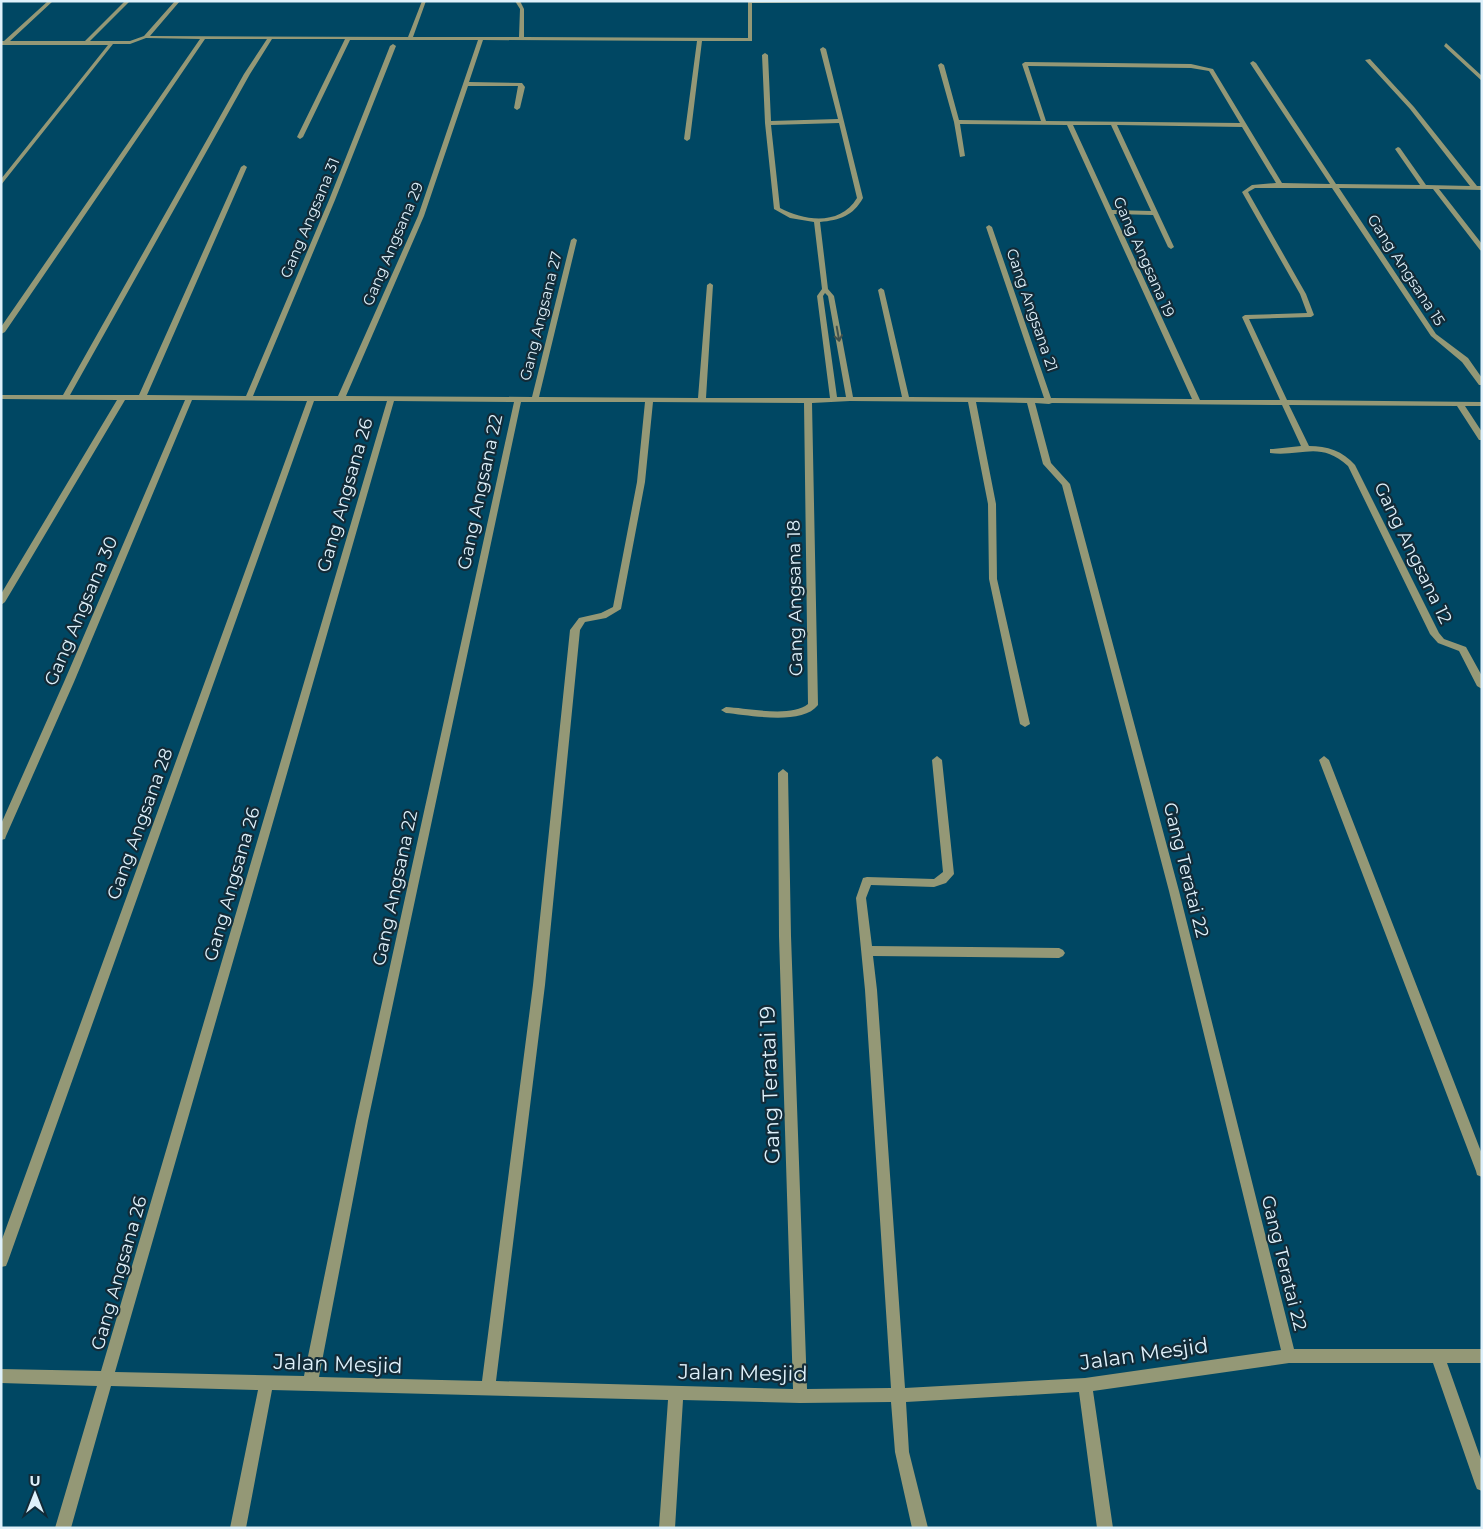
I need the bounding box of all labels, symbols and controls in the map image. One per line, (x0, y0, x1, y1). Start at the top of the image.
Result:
street label: Gang Angsana 31 (276, 155, 343, 281)
street label: Gang Angsana 29 (358, 179, 427, 309)
street label: Gang Angsana 19 (1109, 194, 1179, 320)
street label: Gang Angsana 15 (1363, 210, 1450, 329)
street label: Gang Angsana 21 (1002, 246, 1062, 374)
street label: Gang Angsana 27 (515, 249, 566, 382)
one-way arrow (834, 326, 843, 342)
street label: Gang Angsana 22 (453, 412, 507, 572)
street label: Gang Angsana 26 (312, 415, 378, 575)
street label: Gang Angsana 12 (1369, 479, 1457, 627)
street label: Gang Angsana 18 (783, 520, 807, 676)
street label: Gang Angsana 30 (40, 533, 122, 689)
street label: Gang Angsana 28 (102, 745, 178, 903)
street label: Gang Teratai 22 (1159, 800, 1213, 940)
street label: Gang Angsana 26 (199, 804, 265, 964)
street label: Gang Angsana 22 (368, 808, 422, 968)
street label: Gang Teratai 19 (754, 1005, 785, 1165)
street label: Gang Angsana 26 (86, 1193, 152, 1353)
street label: Gang Teratai 22 (1257, 1193, 1311, 1333)
street label: Jalan Mesjid (1077, 1332, 1210, 1375)
street label: Jalan Mesjid (272, 1349, 403, 1378)
street label: Jalan Mesjid (677, 1359, 808, 1386)
north arrow (10, 1469, 60, 1519)
text: U (29, 1472, 41, 1490)

